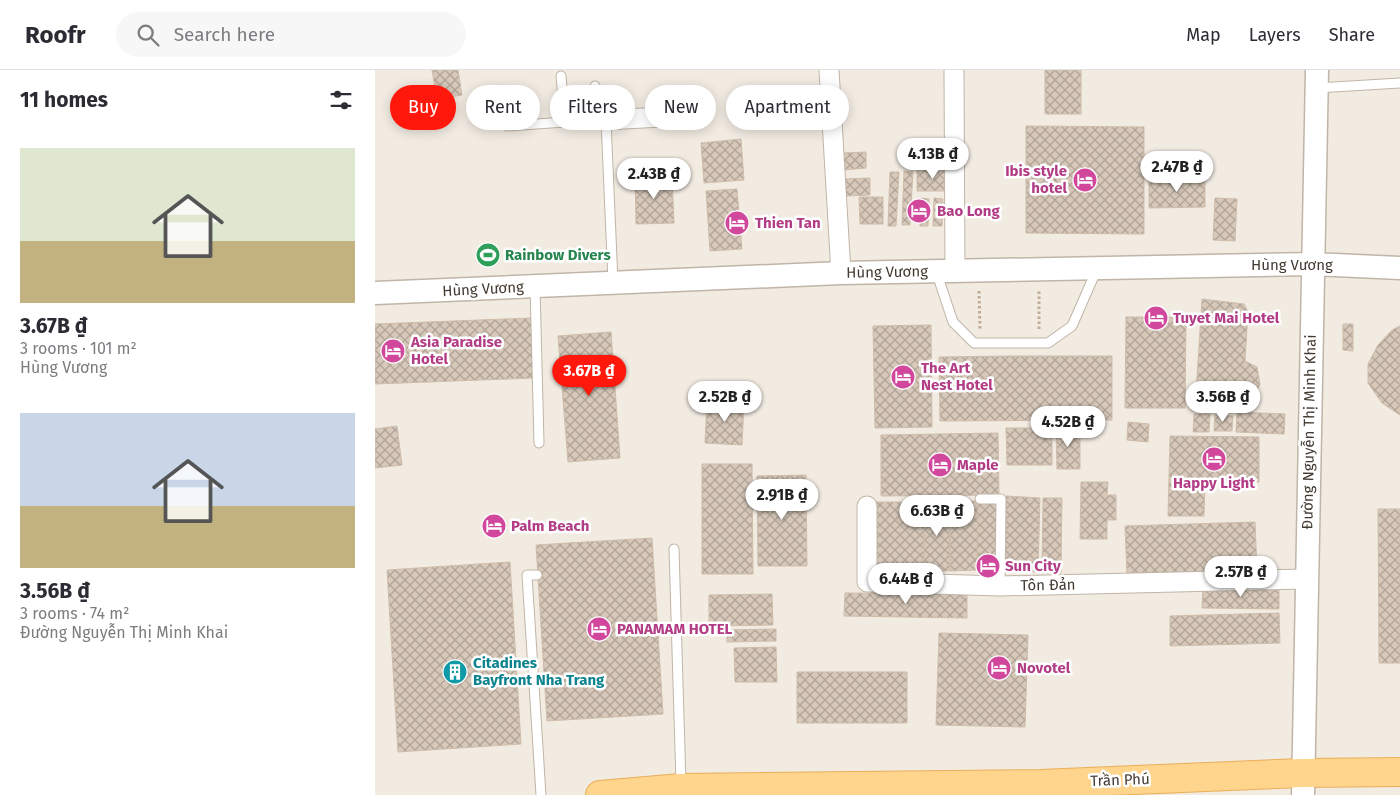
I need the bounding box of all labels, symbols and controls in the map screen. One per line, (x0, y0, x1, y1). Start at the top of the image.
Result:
search box (116, 12, 466, 57)
text: Roofr (25, 21, 86, 49)
icon: search (134, 21, 162, 49)
text: Search here (174, 23, 275, 46)
text: Map (1186, 24, 1221, 46)
text: Layers (1249, 24, 1301, 46)
text: Share (1329, 24, 1375, 46)
chip: Buy (390, 85, 456, 130)
chip: Rent (466, 85, 540, 130)
chip: Filters (550, 85, 635, 130)
chip: New (645, 85, 716, 130)
chip: Apartment (726, 85, 849, 130)
icon: filters (327, 86, 355, 114)
text: 11 homes (20, 87, 108, 113)
pin: 4.13B ₫ (887, 138, 979, 180)
text: 4.13B ₫ (908, 144, 958, 163)
pin: 2.47B ₫ (1131, 150, 1223, 193)
text: 2.47B ₫ (1151, 157, 1203, 176)
pin: 2.43B ₫ (608, 158, 700, 200)
place label: Ibis style hotel (1005, 162, 1068, 197)
text: 2.43B ₫ (628, 164, 680, 183)
hotel icon: Ibis style hotel (1072, 167, 1098, 193)
icon: home (143, 181, 233, 271)
hotel icon: Bao Long (906, 198, 932, 224)
place label: Bao Long (937, 202, 1001, 220)
hotel icon: Thien Tan (724, 210, 750, 236)
place label: Thien Tan (755, 214, 821, 232)
sports icon: Rainbow Divers (475, 242, 501, 268)
place label: Rainbow Divers (505, 246, 611, 264)
street label: Hùng Vương (1251, 256, 1333, 274)
street label: Hùng Vương (846, 262, 928, 282)
street label: Hùng Vương (442, 278, 524, 300)
hotel icon: Tuyet Mai Hotel (1143, 305, 1169, 331)
place label: Tuyet Mai Hotel (1173, 309, 1280, 327)
text: 3.67B ₫ (20, 313, 88, 339)
place label: Asia Paradise Hotel (410, 333, 502, 368)
street label: Đường Nguyễn Thị Minh Khai (1298, 334, 1320, 530)
hotel icon: Asia Paradise Hotel (380, 338, 406, 364)
text: 3 rooms · 101 m² (20, 339, 137, 358)
pin: 3.67B ₫ (543, 354, 635, 397)
text: Hùng Vương (20, 358, 107, 377)
place label: The Art Nest Hotel (921, 359, 993, 394)
text: 3.67B ₫ (563, 361, 615, 380)
hotel icon: The Art Nest Hotel (890, 364, 916, 390)
pin: 2.52B ₫ (679, 380, 771, 423)
pin: 3.56B ₫ (1177, 380, 1269, 423)
text: 2.52B ₫ (699, 387, 751, 406)
text: 3.56B ₫ (1196, 387, 1250, 406)
pin: 4.52B ₫ (1022, 406, 1114, 448)
text: 4.52B ₫ (1041, 412, 1095, 431)
icon: home (143, 446, 233, 536)
hotel icon: Happy Light (1201, 446, 1227, 472)
hotel icon: Maple (927, 452, 953, 478)
place label: Maple (957, 456, 999, 474)
place label: Happy Light (1173, 474, 1255, 492)
pin: 2.91B ₫ (736, 478, 828, 521)
text: 2.91B ₫ (756, 485, 808, 504)
pin: 6.63B ₫ (891, 494, 983, 537)
text: 6.63B ₫ (910, 501, 964, 520)
hotel icon: Palm Beach (481, 513, 507, 539)
place label: Palm Beach (511, 517, 589, 535)
hotel icon: Sun City (975, 553, 1001, 579)
pin: 2.57B ₫ (1195, 556, 1287, 598)
place label: Sun City (1005, 557, 1061, 575)
pin: 6.44B ₫ (860, 562, 952, 605)
text: 2.57B ₫ (1215, 562, 1267, 581)
text: 6.44B ₫ (879, 569, 933, 588)
street label: Tôn Đản (1020, 576, 1076, 594)
text: 3.56B ₫ (20, 578, 90, 604)
text: 3 rooms · 74 m² (20, 604, 129, 623)
hotel icon: PANAMAM HOTEL (586, 616, 612, 642)
place label: PANAMAM HOTEL (617, 620, 733, 638)
text: Đường Nguyễn Thị Minh Khai (20, 623, 228, 642)
place label: Citadines Bayfront Nha Trang (473, 654, 605, 689)
hotel icon: Novotel (986, 655, 1012, 681)
building icon: Citadines Bayfront Nha Trang (442, 659, 468, 685)
place label: Novotel (1017, 659, 1071, 677)
street label: Trần Phú (1090, 770, 1150, 790)

